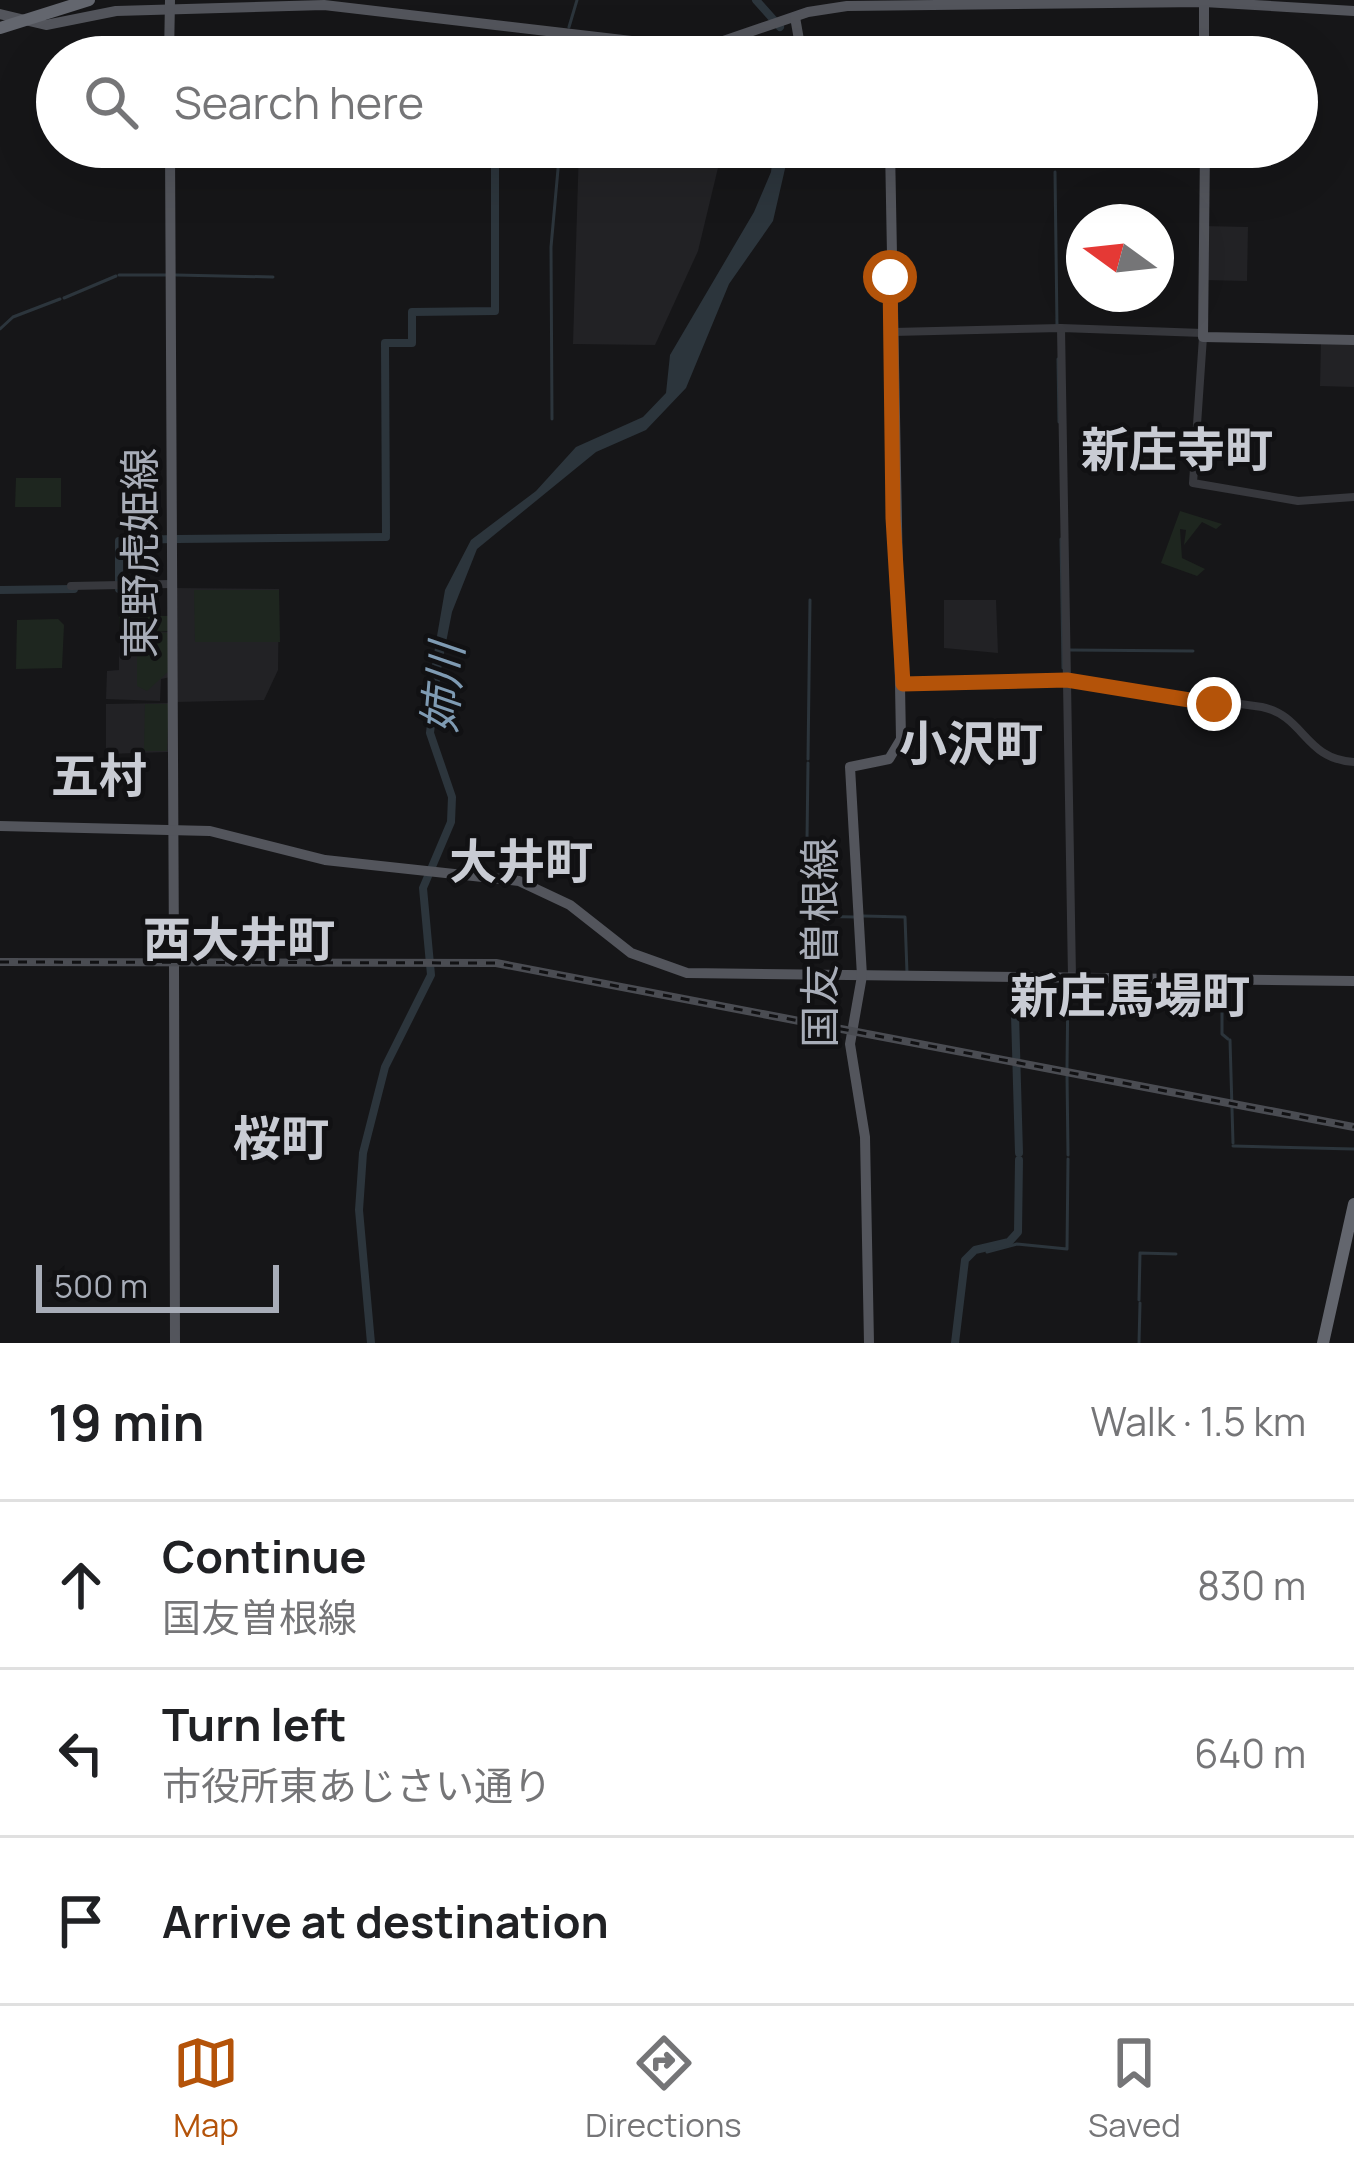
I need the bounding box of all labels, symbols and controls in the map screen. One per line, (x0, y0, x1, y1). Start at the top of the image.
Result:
search box (36, 36, 1318, 168)
icon: search (78, 69, 144, 135)
text: Search here (174, 71, 424, 133)
north arrow (1066, 204, 1174, 312)
route start (863, 250, 917, 304)
district label: 新庄寺町 (1081, 416, 1273, 481)
street label: 東野虎姫線 (110, 448, 168, 658)
water label: 姉川 (407, 636, 477, 735)
route end (1187, 677, 1241, 731)
district label: 小沢町 (899, 710, 1043, 775)
district label: 五村 (51, 742, 147, 807)
district label: 大井町 (449, 828, 593, 893)
street label: 国友曽根線 (790, 838, 848, 1048)
district label: 西大井町 (143, 906, 335, 971)
district label: 新庄馬場町 (1010, 962, 1250, 1027)
district label: 桜町 (233, 1105, 329, 1170)
scale bar (36, 1259, 279, 1312)
text: 500 m (54, 1263, 148, 1308)
text: 19 min (48, 1387, 204, 1456)
text: Walk · 1.5 km (1090, 1394, 1306, 1448)
text: Continue (162, 1525, 367, 1587)
icon: ahead (48, 1552, 114, 1618)
text: 830 m (1197, 1558, 1306, 1612)
text: 国友曽根線 (162, 1590, 357, 1644)
text: Turn left (162, 1693, 347, 1755)
icon: left (48, 1720, 114, 1786)
text: 640 m (1194, 1726, 1306, 1780)
text: 市役所東あじさい通り (162, 1758, 552, 1812)
icon: arrive (48, 1888, 114, 1954)
text: Arrive at destination (162, 1890, 609, 1952)
tab: Map (173, 2030, 239, 2147)
tab: Directions (585, 2030, 742, 2147)
tab: Saved (1088, 2030, 1181, 2147)

